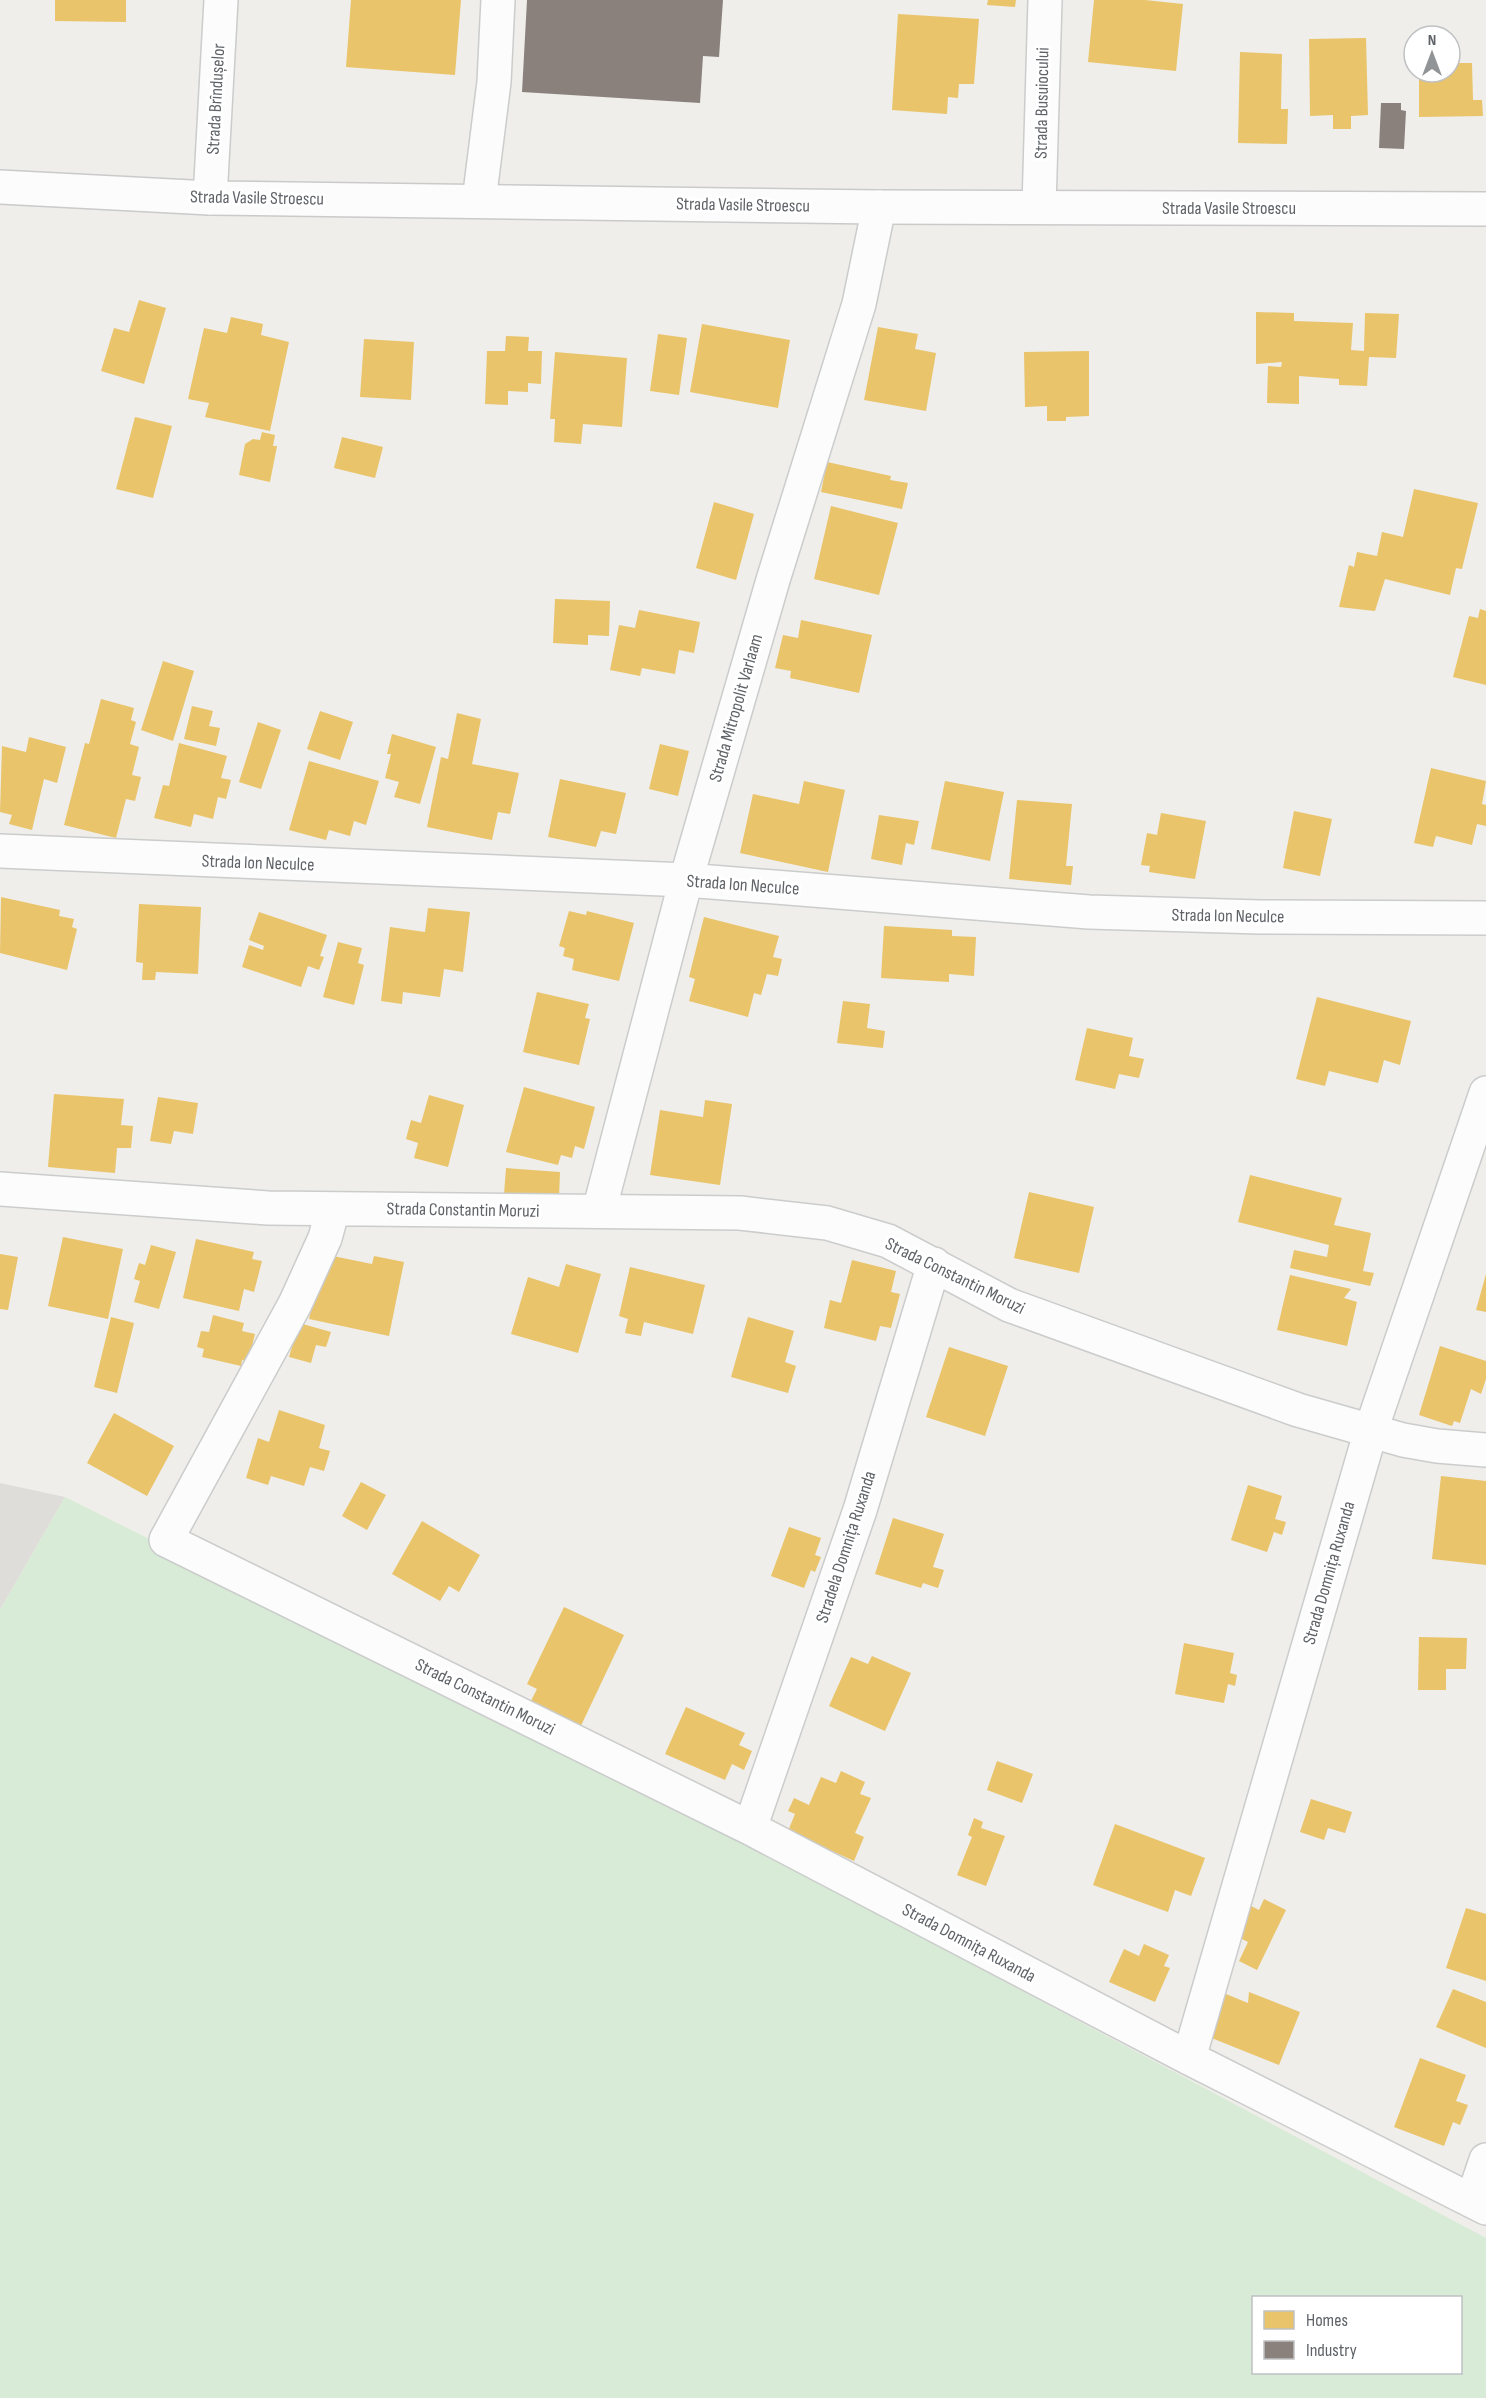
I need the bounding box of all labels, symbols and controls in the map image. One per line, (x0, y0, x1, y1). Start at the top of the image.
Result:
north arrow (1402, 24, 1462, 84)
text: N (1428, 31, 1436, 50)
street label: Strada Brîndușelor (203, 43, 229, 155)
street label: Strada Busuiocului (1031, 47, 1053, 159)
street label: Strada Vasile Stroescu (190, 186, 324, 210)
street label: Strada Vasile Stroescu (676, 193, 810, 217)
street label: Strada Vasile Stroescu (1162, 198, 1296, 219)
street label: Strada Mitropolit Varlaam (705, 632, 767, 784)
street label: Strada Ion Neculce (201, 851, 315, 875)
street label: Strada Ion Neculce (686, 871, 800, 899)
street label: Strada Ion Neculce (1171, 905, 1285, 927)
street label: Strada Constantin Moruzi (386, 1198, 540, 1222)
street label: Strada Constantin Moruzi (882, 1233, 1028, 1319)
street label: Stradela Domnița Ruxanda (812, 1468, 880, 1626)
street label: Strada Domnița Ruxanda (1299, 1499, 1359, 1647)
street label: Strada Constantin Moruzi (412, 1654, 558, 1740)
street label: Strada Domnița Ruxanda (899, 1899, 1039, 1987)
legend (1252, 2296, 1462, 2374)
text: Homes (1306, 2310, 1348, 2331)
text: Industry (1306, 2340, 1357, 2361)

